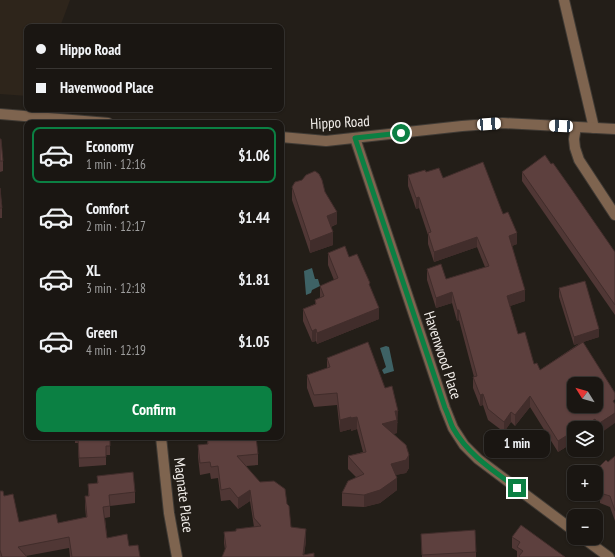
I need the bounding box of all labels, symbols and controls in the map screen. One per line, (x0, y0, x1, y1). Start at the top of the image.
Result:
text: Hippo Road (60, 40, 121, 59)
text: Havenwood Place (60, 78, 154, 97)
street label: Hippo Road (310, 111, 370, 133)
car (477, 117, 501, 131)
car (549, 119, 573, 133)
route start (392, 124, 410, 142)
icon: car (38, 137, 74, 173)
text: Economy (86, 137, 134, 156)
text: $1.06 (238, 146, 270, 165)
text: 1 min · 12:16 (86, 156, 146, 173)
icon: car (38, 199, 74, 235)
text: Comfort (86, 199, 129, 218)
text: $1.44 (238, 208, 270, 227)
text: 2 min · 12:17 (86, 218, 146, 235)
icon: car (38, 261, 74, 297)
text: XL (86, 261, 100, 280)
text: $1.81 (238, 270, 270, 289)
text: 3 min · 12:18 (86, 280, 146, 297)
street label: Havenwood Place (420, 309, 466, 401)
icon: car (38, 323, 74, 359)
text: Green (86, 323, 118, 342)
text: $1.05 (238, 332, 270, 351)
text: 4 min · 12:19 (86, 342, 146, 359)
north arrow (567, 377, 603, 413)
map controls (567, 377, 603, 545)
button: Confirm (36, 386, 272, 432)
button: layers (567, 421, 603, 457)
callout: 1 min (484, 430, 550, 458)
text: 1 min (504, 435, 530, 452)
street label: Magnate Place (170, 456, 198, 534)
button: + (567, 465, 603, 501)
route end (508, 479, 526, 497)
button: − (567, 509, 603, 545)

